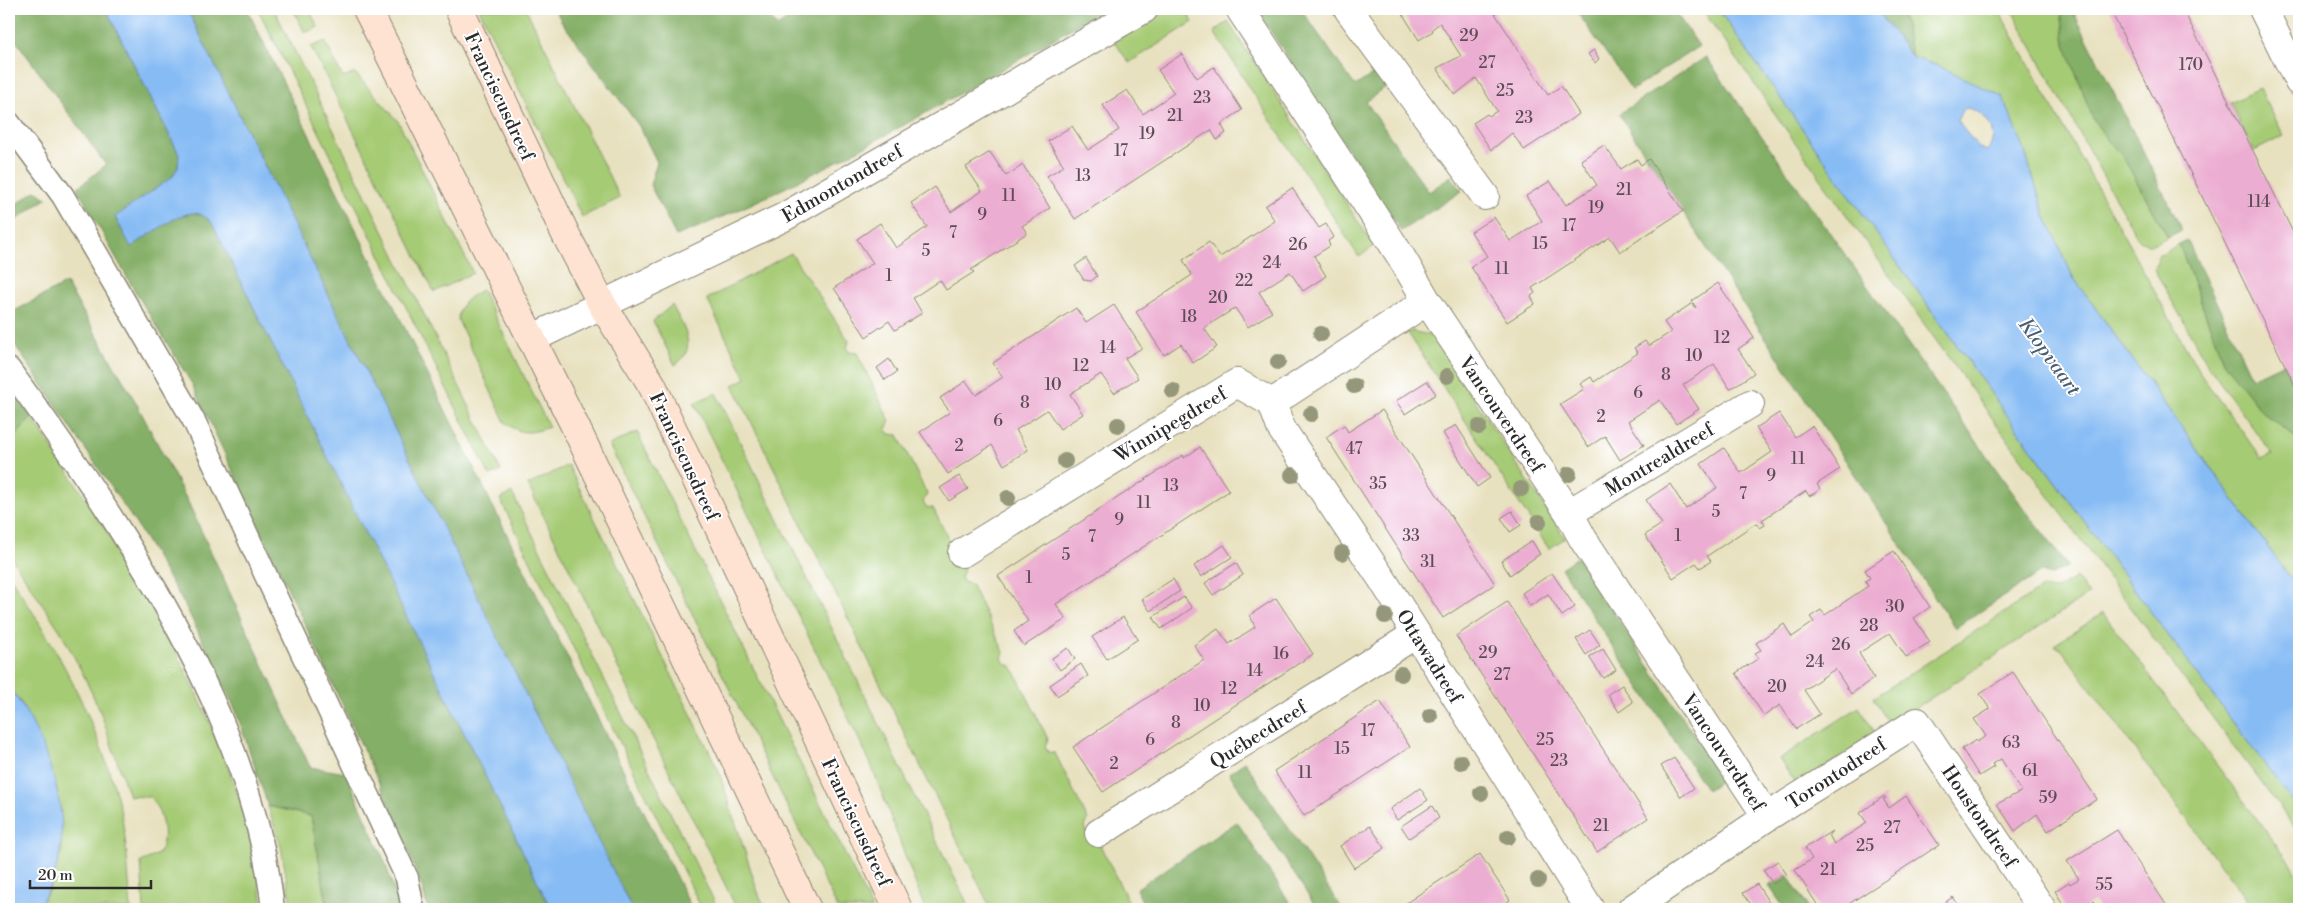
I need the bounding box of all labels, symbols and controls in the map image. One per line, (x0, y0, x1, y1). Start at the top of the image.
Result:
house number: 29 (1460, 26, 1479, 46)
street label: Franciscusdreef (459, 28, 540, 166)
house number: 27 (1478, 53, 1496, 73)
house number: 170 (2179, 55, 2203, 75)
house number: 25 (1496, 81, 1514, 101)
house number: 23 (1193, 88, 1211, 108)
house number: 21 (1167, 106, 1183, 126)
house number: 23 (1515, 108, 1533, 128)
house number: 19 (1139, 124, 1155, 144)
street label: Edmontondreef (778, 139, 908, 228)
house number: 17 (1114, 141, 1128, 161)
house number: 13 (1075, 166, 1091, 186)
house number: 21 (1616, 180, 1632, 200)
house number: 11 (1002, 186, 1016, 206)
house number: 114 (2247, 192, 2271, 212)
house number: 19 (1588, 198, 1604, 218)
house number: 9 (977, 205, 987, 225)
house number: 17 (1562, 216, 1576, 236)
house number: 7 (949, 223, 957, 243)
house number: 15 (1532, 234, 1548, 254)
house number: 26 (1289, 235, 1308, 255)
house number: 5 (922, 241, 931, 261)
house number: 24 (1263, 253, 1282, 273)
house number: 11 (1495, 259, 1509, 279)
house number: 1 (886, 266, 893, 286)
house number: 22 (1235, 271, 1253, 291)
house number: 20 (1208, 288, 1228, 308)
house number: 18 (1181, 307, 1197, 327)
water label: Klopvaart (2012, 313, 2086, 401)
house number: 12 (1714, 328, 1730, 348)
house number: 14 (1100, 338, 1116, 358)
house number: 10 (1686, 346, 1703, 366)
street label: Vancouverdreef (1453, 351, 1550, 478)
house number: 12 (1073, 356, 1089, 376)
house number: 8 (1661, 365, 1671, 385)
house number: 10 (1045, 375, 1062, 395)
street label: Winnipegdreef (1109, 381, 1232, 468)
house number: 6 (1633, 383, 1643, 403)
street label: Franciscusdreef (644, 388, 725, 526)
house number: 8 (1020, 393, 1030, 413)
house number: 2 (1596, 407, 1606, 427)
house number: 6 (993, 411, 1003, 431)
street label: Montrealdreef (1600, 417, 1720, 502)
house number: 2 (954, 436, 964, 456)
house number: 47 (1346, 439, 1362, 459)
house number: 11 (1791, 449, 1805, 469)
house number: 9 (1766, 466, 1776, 486)
house number: 35 (1369, 474, 1387, 494)
house number: 13 (1163, 476, 1179, 496)
house number: 7 (1739, 484, 1747, 504)
house number: 11 (1137, 493, 1151, 513)
house number: 5 (1712, 502, 1721, 522)
house number: 9 (1114, 510, 1124, 530)
house number: 33 (1402, 526, 1420, 546)
house number: 1 (1675, 526, 1682, 546)
house number: 7 (1088, 527, 1096, 547)
house number: 5 (1062, 545, 1071, 565)
house number: 31 (1420, 552, 1436, 572)
house number: 1 (1026, 568, 1033, 588)
house number: 30 (1885, 597, 1905, 617)
street label: Ottawadreef (1391, 605, 1468, 709)
house number: 28 (1860, 616, 1879, 636)
house number: 26 (1832, 635, 1851, 655)
house number: 29 (1479, 643, 1498, 663)
house number: 16 (1273, 644, 1289, 664)
house number: 24 (1806, 652, 1825, 672)
house number: 14 (1247, 661, 1263, 681)
house number: 27 (1493, 665, 1511, 685)
house number: 20 (1767, 677, 1787, 697)
house number: 12 (1221, 679, 1237, 699)
street label: Vancouverdreef (1676, 688, 1771, 817)
street label: Québecdreef (1205, 695, 1313, 774)
house number: 10 (1194, 696, 1211, 716)
house number: 8 (1171, 713, 1181, 733)
house number: 17 (1361, 721, 1375, 741)
house number: 6 (1145, 730, 1155, 750)
house number: 25 (1536, 730, 1554, 750)
street label: Torontodreef (1782, 732, 1892, 815)
house number: 63 (2002, 733, 2020, 753)
house number: 15 (1334, 739, 1350, 759)
house number: 23 (1550, 751, 1568, 771)
street label: Franciscusdreef (816, 754, 897, 892)
house number: 2 (1109, 754, 1119, 774)
street label: Houstondreef (1936, 761, 2023, 873)
house number: 61 (2022, 761, 2038, 781)
house number: 11 (1298, 763, 1312, 783)
house number: 59 (2039, 788, 2058, 808)
house number: 21 (1593, 816, 1609, 836)
house number: 27 (1883, 818, 1901, 838)
house number: 25 (1856, 836, 1874, 856)
scale bar (30, 858, 151, 890)
house number: 21 (1820, 860, 1836, 880)
text: 20 m (38, 866, 73, 885)
house number: 55 (2095, 875, 2113, 895)

